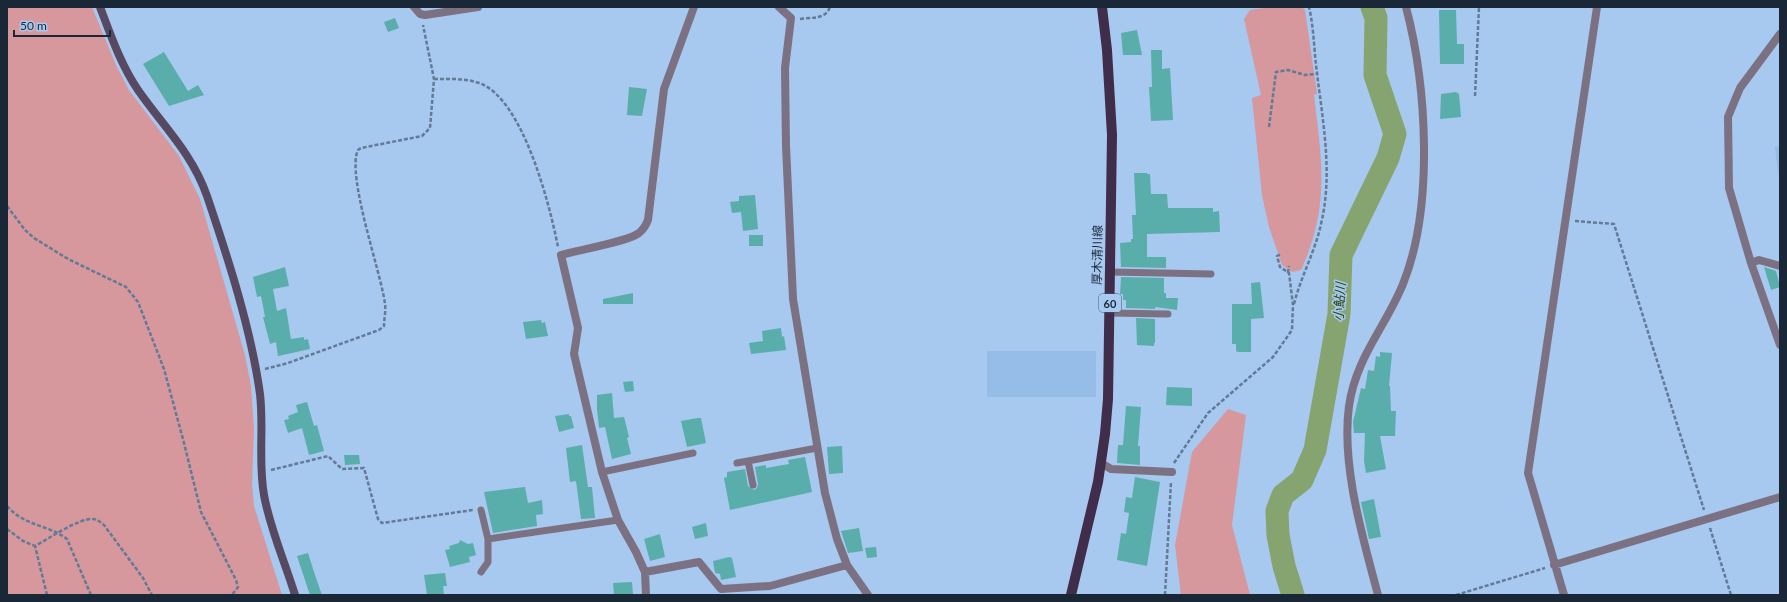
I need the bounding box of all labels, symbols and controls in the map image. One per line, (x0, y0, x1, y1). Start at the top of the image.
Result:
scale bar (14, 12, 110, 38)
text: 50 m (20, 18, 47, 33)
street label: 厚木清川線 (1089, 225, 1105, 285)
water label: 小鮎川 (1330, 280, 1348, 322)
road number: 60 (1099, 294, 1121, 312)

